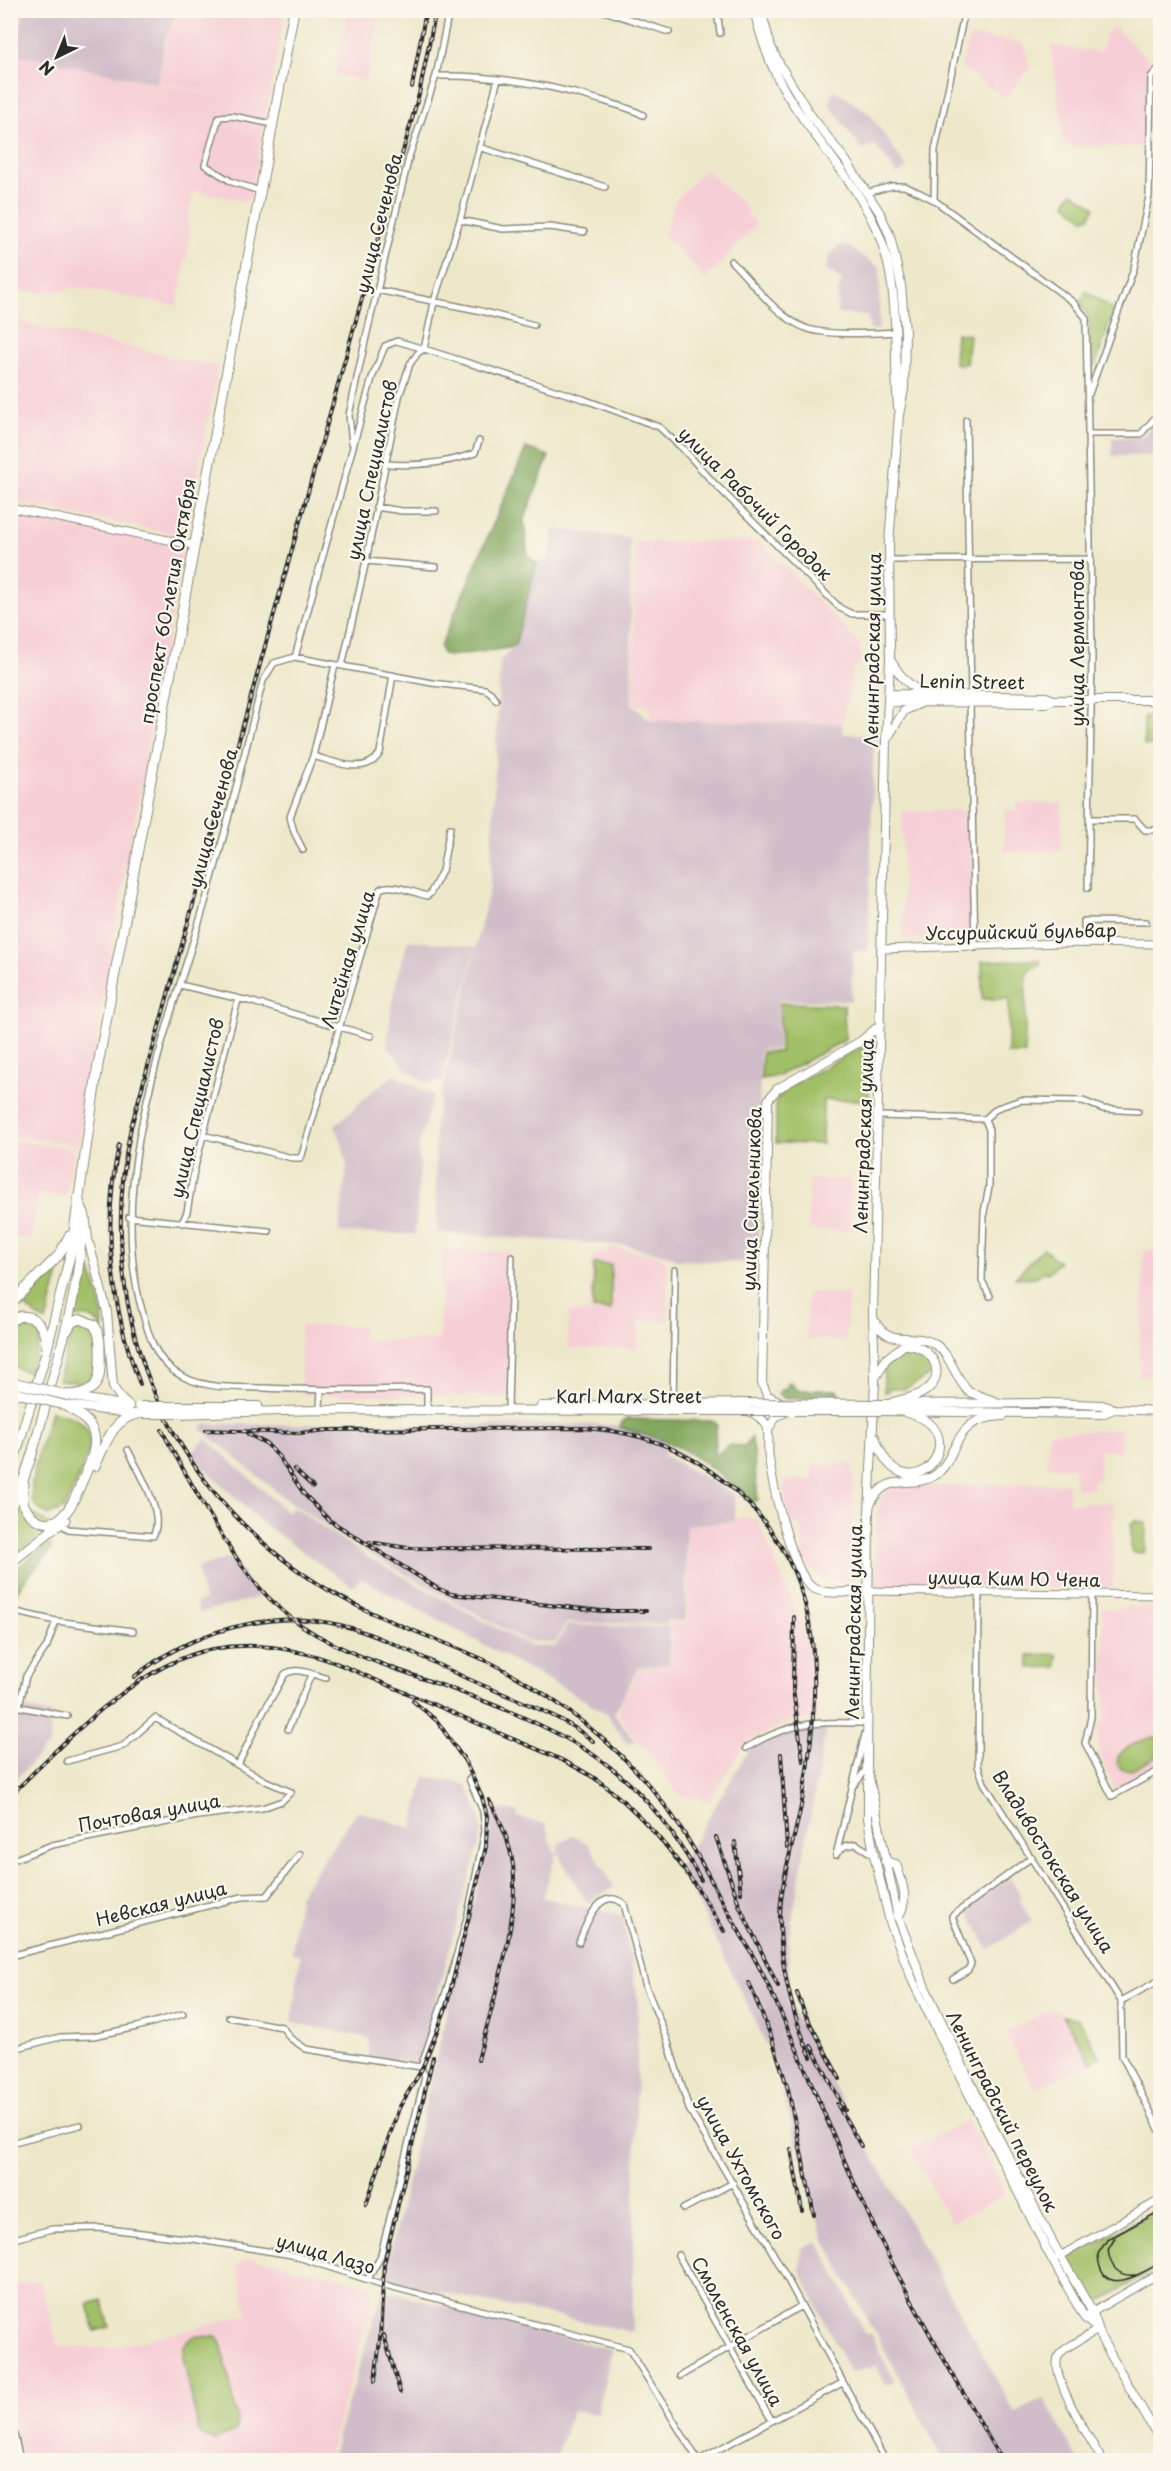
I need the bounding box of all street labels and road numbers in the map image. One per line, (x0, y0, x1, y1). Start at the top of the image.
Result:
street label: улица Сеченова (348, 149, 409, 296)
street label: улица Специалистов (339, 377, 403, 563)
street label: улица Рабочий Городок (673, 420, 839, 586)
street label: проспект 60-летия Октября (132, 476, 202, 726)
street label: Ленинградская улица (857, 552, 887, 748)
street label: улица Лермонтова (1063, 559, 1090, 727)
street label: Lenin Street (919, 667, 1025, 695)
street label: улица Сеченова (180, 744, 244, 891)
street label: Литейная улица (313, 886, 381, 1031)
street label: Уссурийский бульвар (925, 916, 1117, 946)
street label: улица Специалистов (162, 1016, 230, 1200)
street label: Ленинградская улица (846, 1038, 880, 1234)
street label: улица Синельникова (734, 1106, 768, 1292)
street label: Karl Marx Street (556, 1382, 702, 1409)
street label: Ленинградская улица (838, 1524, 868, 1720)
street label: улица Ким Ю Чена (927, 1563, 1101, 1593)
street label: Владивостокская улица (987, 1764, 1122, 1958)
street label: Почтовая улица (76, 1786, 223, 1838)
street label: Невская улица (93, 1874, 230, 1932)
street label: Ленинградский переулок (940, 2006, 1066, 2217)
street label: улица Ухтомского (691, 2089, 793, 2245)
street label: улица Лазо (273, 2226, 379, 2280)
street label: Смоленская улица (686, 2251, 791, 2411)

